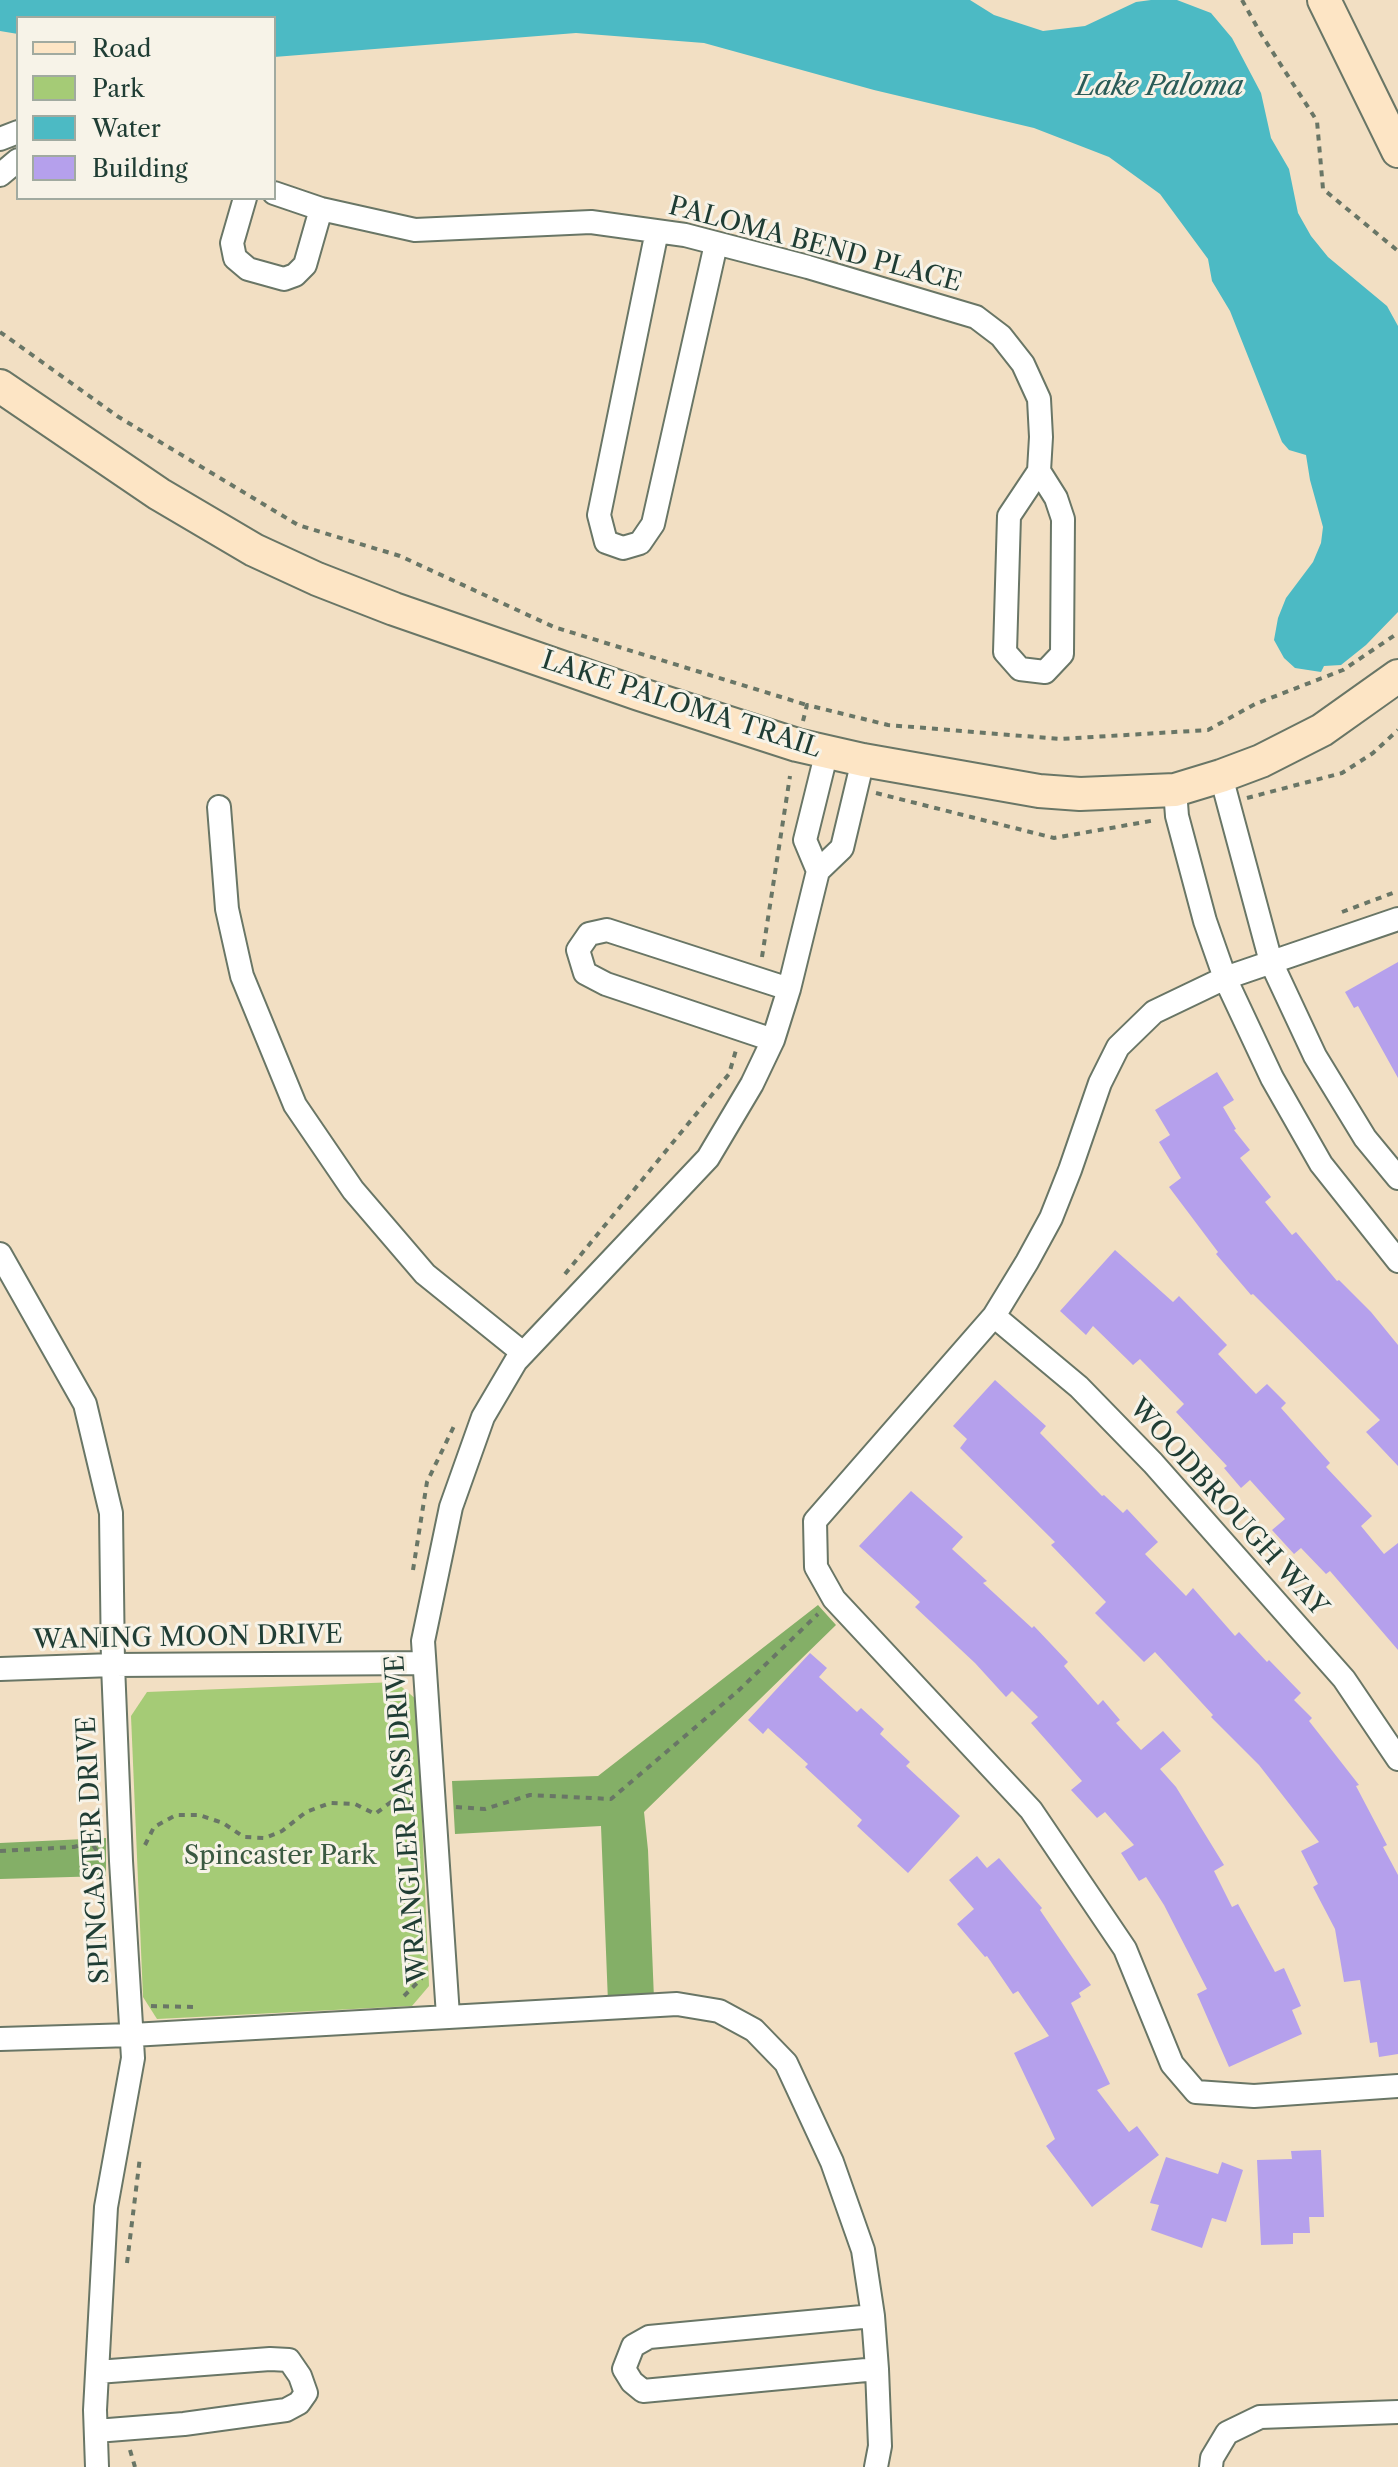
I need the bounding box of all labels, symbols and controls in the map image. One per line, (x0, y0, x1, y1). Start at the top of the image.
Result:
legend (16, 16, 276, 200)
text: Road (92, 34, 151, 63)
water label: Lake Paloma (1076, 70, 1244, 104)
text: Park (92, 74, 144, 103)
text: Water (92, 114, 161, 143)
text: Building (92, 154, 188, 183)
street label: PALOMA BEND PLACE (665, 191, 965, 299)
street label: LAKE PALOMA TRAIL (537, 645, 825, 765)
street label: WOODBROUGH WAY (1122, 1393, 1334, 1623)
street label: WANING MOON DRIVE (33, 1620, 343, 1656)
street label: WRANGLER PASS DRIVE (380, 1654, 434, 1984)
street label: SPINCASTER DRIVE (71, 1715, 117, 1985)
park label: Spincaster Park (184, 1840, 376, 1872)

